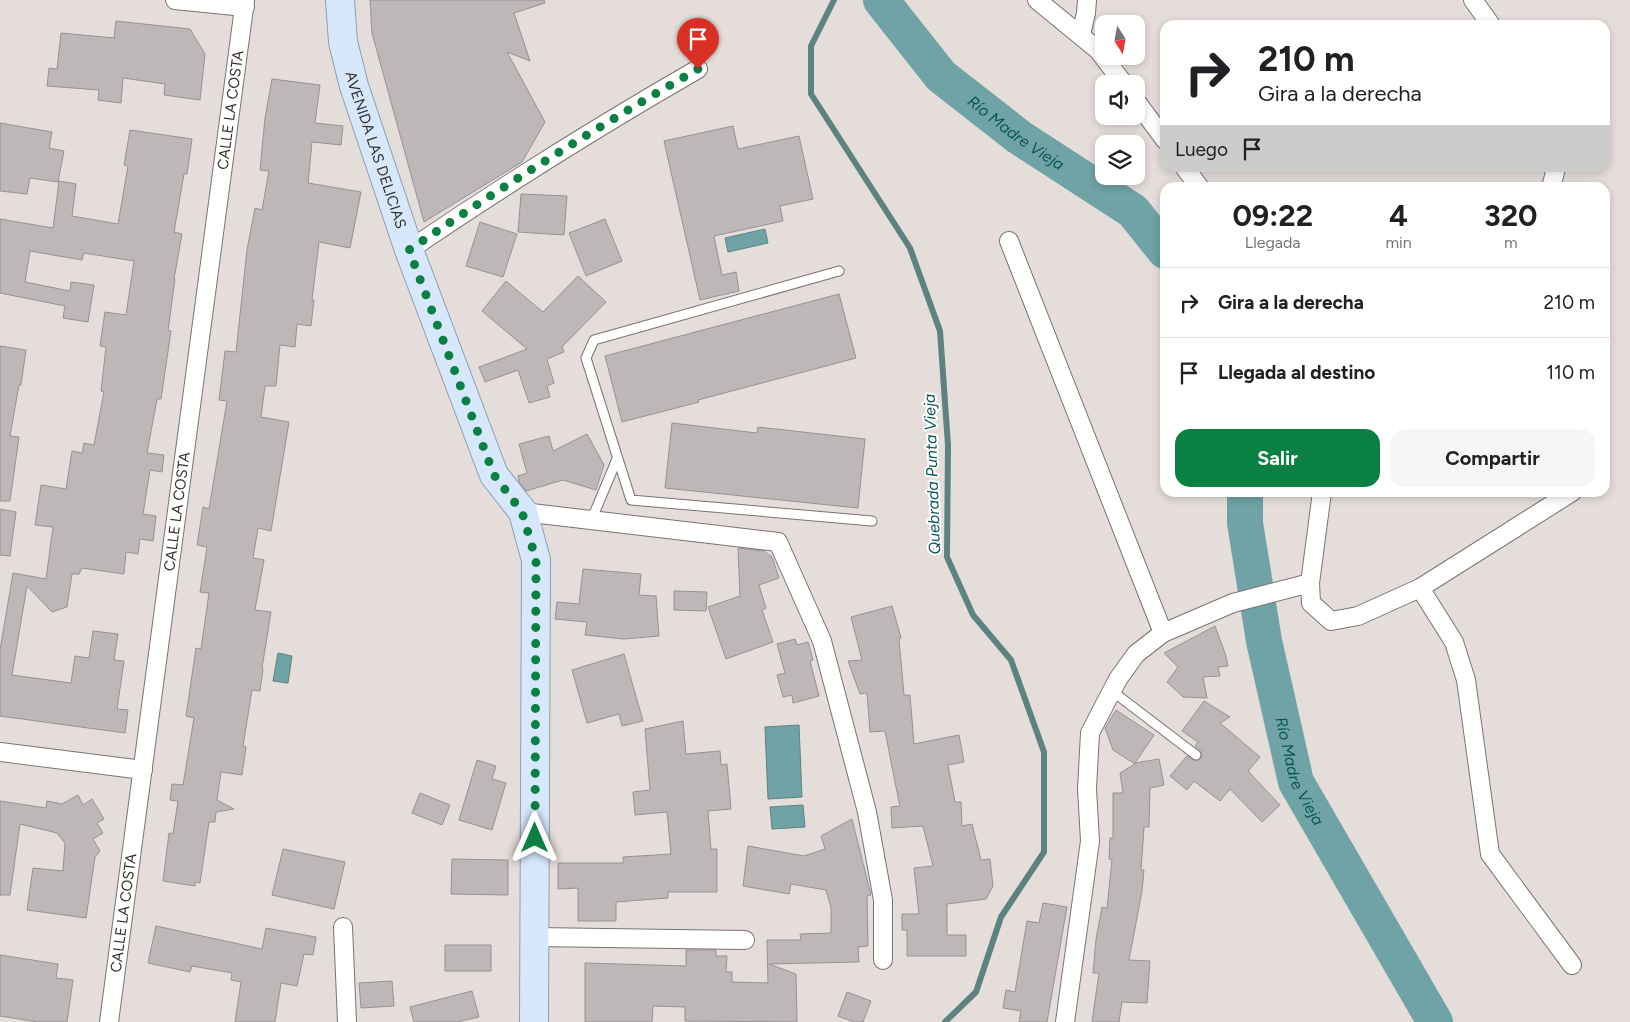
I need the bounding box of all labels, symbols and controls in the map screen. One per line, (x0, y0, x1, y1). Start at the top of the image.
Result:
north arrow (1095, 15, 1145, 65)
map controls (1095, 15, 1145, 185)
pin (677, 18, 719, 69)
icon: arrive (684, 25, 712, 53)
text: 210 m (1258, 38, 1355, 80)
icon: right (1175, 40, 1240, 105)
street label: CALLE LA COSTA (214, 49, 247, 171)
street label: AVENIDA LAS DELICIAS (342, 69, 410, 231)
button: sound (1095, 75, 1145, 125)
text: Gira a la derecha (1258, 80, 1422, 107)
water label: Río Madre Vieja (964, 91, 1068, 174)
button: layers (1095, 135, 1145, 185)
icon: arrive (1238, 135, 1266, 163)
text: Luego (1175, 138, 1228, 161)
text: 09:22 (1232, 197, 1313, 234)
text: 4 (1389, 197, 1408, 234)
text: 320 (1484, 197, 1538, 234)
text: Llegada (1245, 233, 1301, 252)
text: min (1385, 233, 1412, 252)
text: m (1504, 233, 1518, 252)
icon: right (1175, 289, 1203, 317)
text: Gira a la derecha (1218, 291, 1364, 314)
text: 210 m (1543, 291, 1595, 314)
icon: arrive (1175, 359, 1203, 387)
text: Llegada al destino (1218, 361, 1375, 384)
text: 110 m (1546, 361, 1595, 384)
water label: Quebrada Punta Vieja (920, 393, 944, 555)
button: Salir (1175, 429, 1380, 487)
button: Compartir (1390, 429, 1595, 487)
street label: CALLE LA COSTA (160, 451, 194, 572)
water label: Río Madre Vieja (1272, 715, 1328, 828)
position arrow (508, 811, 560, 863)
street label: CALLE LA COSTA (107, 852, 140, 974)

